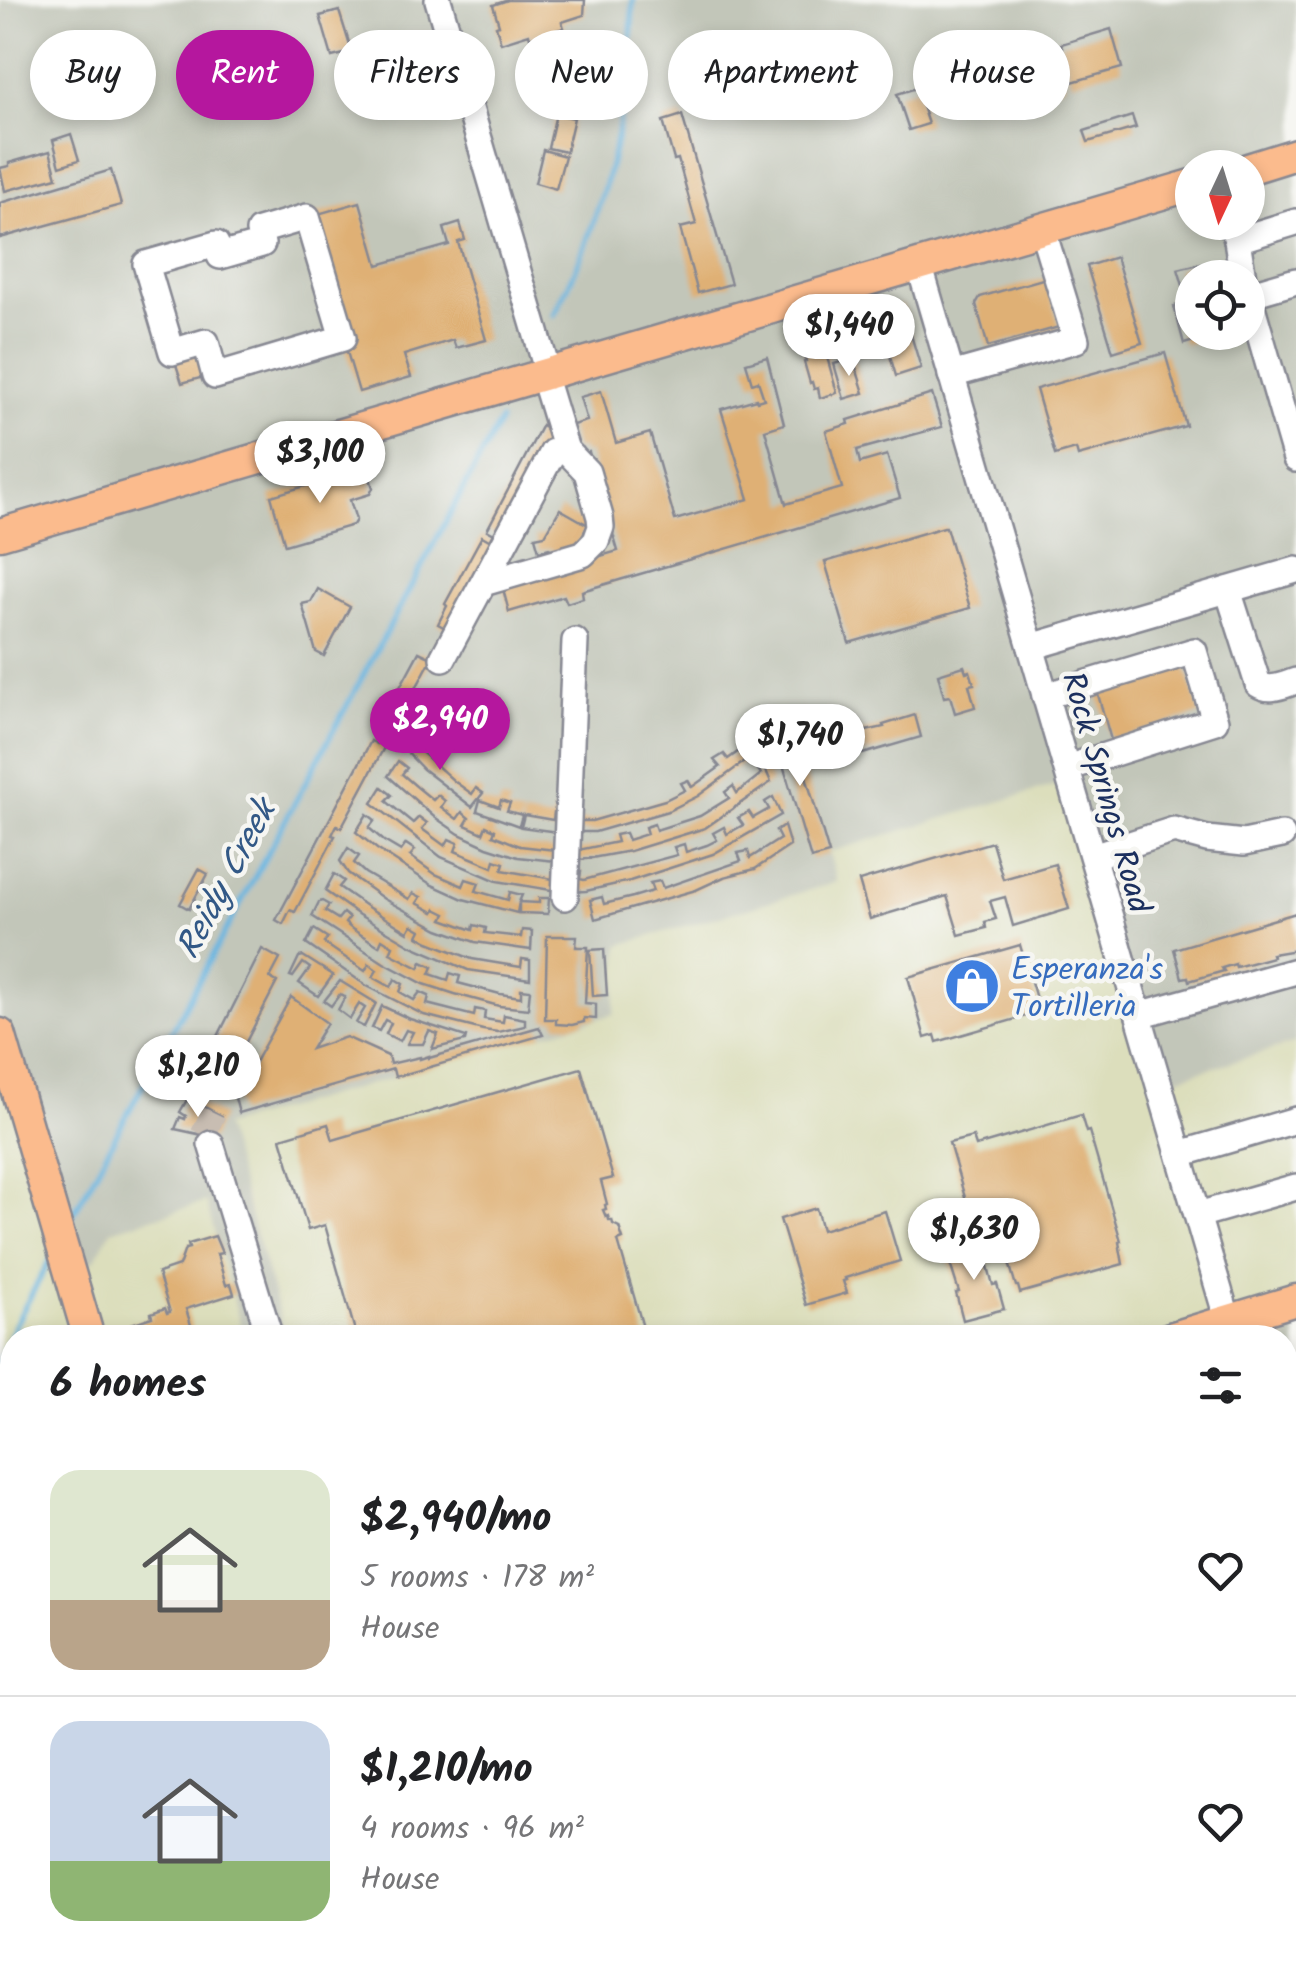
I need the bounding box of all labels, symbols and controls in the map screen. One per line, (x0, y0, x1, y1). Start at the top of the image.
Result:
chip: Buy (30, 30, 156, 120)
chip: Rent (176, 30, 314, 120)
chip: Filters (334, 30, 495, 120)
chip: New (515, 30, 648, 120)
chip: Apartment (668, 30, 893, 120)
chip: House (913, 30, 1070, 120)
north arrow (1175, 150, 1265, 240)
map controls (1175, 150, 1265, 350)
button: locate (1175, 260, 1265, 350)
pin: $1,440 (768, 294, 930, 379)
text: $1,440 (805, 301, 893, 352)
pin: $3,100 (239, 421, 401, 506)
text: $3,100 (276, 428, 364, 479)
street label: Rock Springs Road (1046, 666, 1164, 920)
pin: $2,940 (359, 688, 521, 773)
text: $2,940 (392, 695, 488, 746)
pin: $1,740 (719, 704, 881, 789)
text: $1,740 (757, 711, 843, 762)
water label: Reidy Creek (162, 787, 295, 970)
place label: Esperanza's Tortilleria (1011, 945, 1163, 1033)
shop icon: Esperanza's Tortilleria (942, 956, 1002, 1016)
pin: $1,210 (117, 1035, 279, 1120)
text: $1,210 (157, 1042, 239, 1093)
pin: $1,630 (893, 1198, 1055, 1283)
text: $1,630 (930, 1205, 1018, 1256)
text: 6 homes (50, 1352, 206, 1419)
icon: filters (1193, 1358, 1248, 1413)
text: $2,940/mo (360, 1486, 551, 1553)
icon: home (130, 1510, 250, 1630)
icon: heart (1193, 1543, 1248, 1598)
text: 5 rooms · 178 m² (360, 1553, 594, 1604)
text: House (360, 1604, 439, 1655)
text: $1,210/mo (360, 1737, 533, 1804)
icon: home (130, 1761, 250, 1881)
icon: heart (1193, 1794, 1248, 1849)
text: 4 rooms · 96 m² (360, 1804, 584, 1855)
text: House (360, 1855, 439, 1906)

